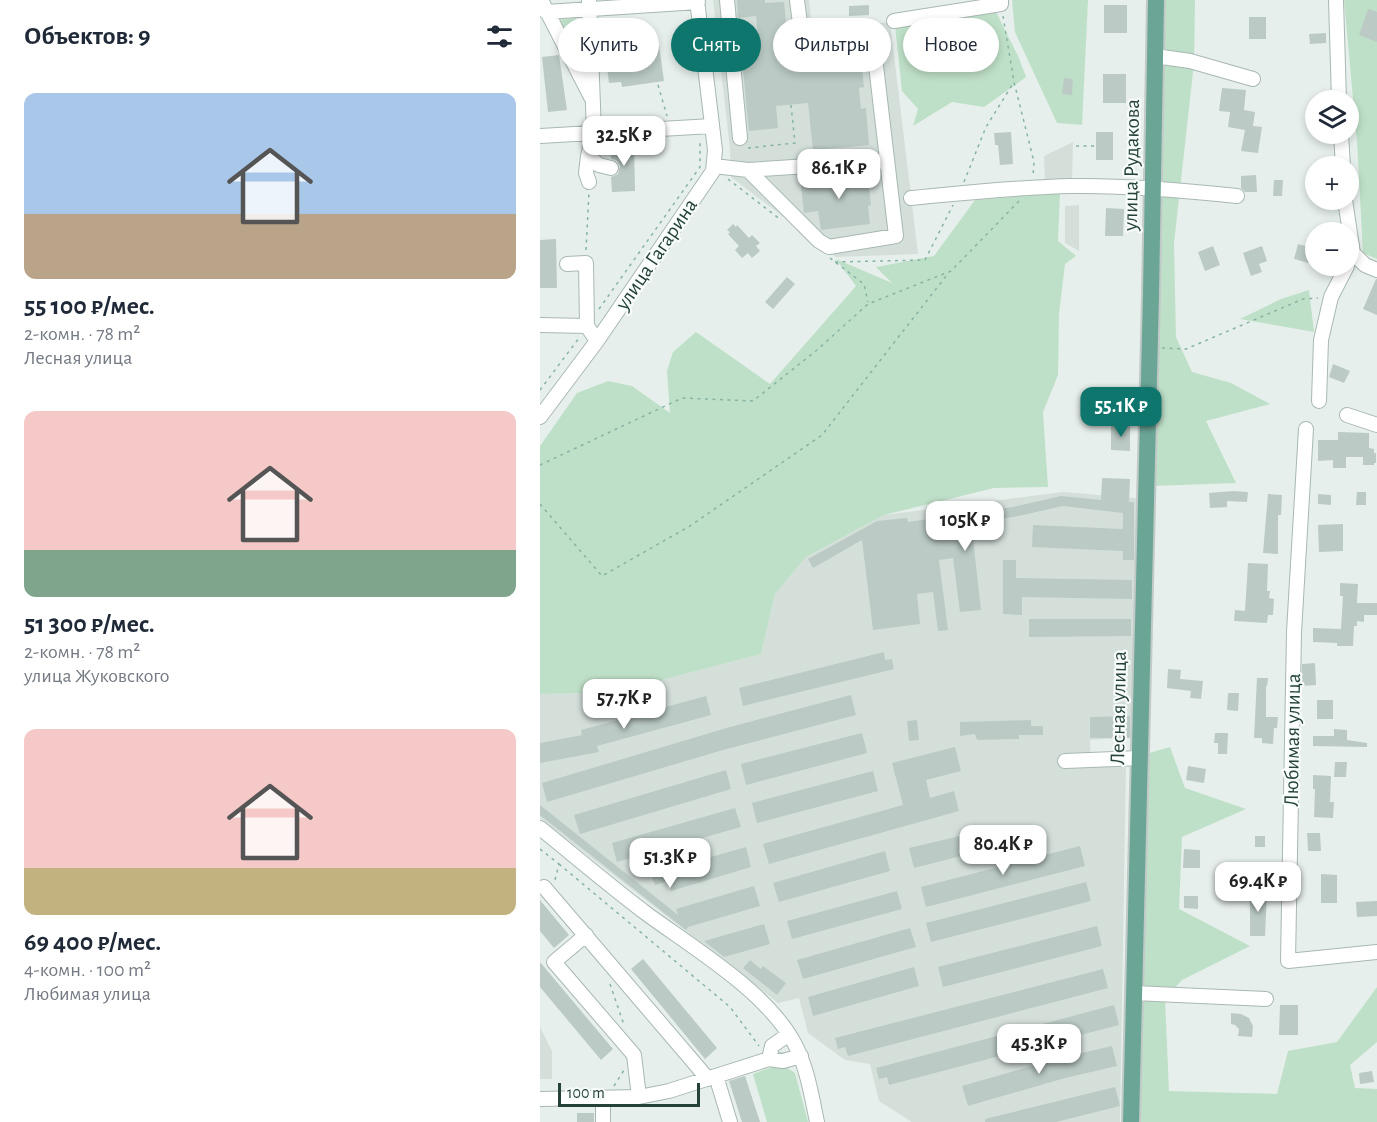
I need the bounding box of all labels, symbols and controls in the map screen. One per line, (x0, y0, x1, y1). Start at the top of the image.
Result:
chip: Купить (558, 18, 659, 72)
chip: Снять (671, 18, 761, 72)
chip: Фильтры (773, 18, 891, 72)
chip: Новое (903, 18, 999, 72)
icon: filters (483, 20, 516, 53)
text: Объектов: 9 (24, 23, 151, 49)
map controls (1305, 90, 1359, 276)
button: layers (1305, 90, 1359, 144)
street label: улица Рудакова (1120, 99, 1143, 232)
pin: 32.5K ₽ (569, 116, 679, 167)
text: 32.5K ₽ (596, 125, 652, 145)
icon: home (216, 132, 324, 240)
pin: 86.1K ₽ (784, 149, 894, 200)
button: + (1305, 156, 1359, 210)
text: 86.1K ₽ (811, 158, 867, 178)
street label: улица Гагарина (611, 195, 701, 315)
button: − (1305, 222, 1359, 276)
text: 55 100 ₽/мес. (24, 293, 155, 319)
text: 2-комн. · 78 m² (24, 324, 140, 344)
text: Лесная улица (24, 348, 132, 368)
pin: 55.1K ₽ (1066, 387, 1176, 438)
text: 55.1K ₽ (1094, 396, 1148, 416)
icon: home (216, 450, 324, 558)
pin: 105K ₽ (916, 501, 1014, 552)
text: 105K ₽ (940, 510, 990, 530)
text: 51 300 ₽/мес. (24, 611, 155, 637)
text: 2-комн. · 78 m² (24, 642, 140, 662)
street label: Лесная улица (1107, 650, 1130, 765)
text: улица Жуковского (24, 666, 169, 686)
street label: Любимая улица (1281, 673, 1304, 807)
pin: 57.7K ₽ (569, 679, 679, 730)
text: 57.7K ₽ (597, 688, 651, 708)
icon: home (216, 768, 324, 876)
pin: 80.4K ₽ (948, 825, 1058, 876)
text: 80.4K ₽ (974, 834, 1032, 854)
pin: 51.3K ₽ (615, 838, 725, 889)
text: 51.3K ₽ (643, 847, 697, 867)
pin: 69.4K ₽ (1203, 862, 1313, 913)
text: 69.4K ₽ (1229, 871, 1287, 891)
text: 69 400 ₽/мес. (24, 929, 161, 955)
text: 4-комн. · 100 m² (24, 960, 151, 980)
text: Любимая улица (24, 984, 151, 1004)
pin: 45.3K ₽ (984, 1024, 1094, 1075)
text: 45.3K ₽ (1011, 1033, 1067, 1053)
scale bar (558, 1080, 700, 1108)
text: 100 m (567, 1085, 605, 1101)

